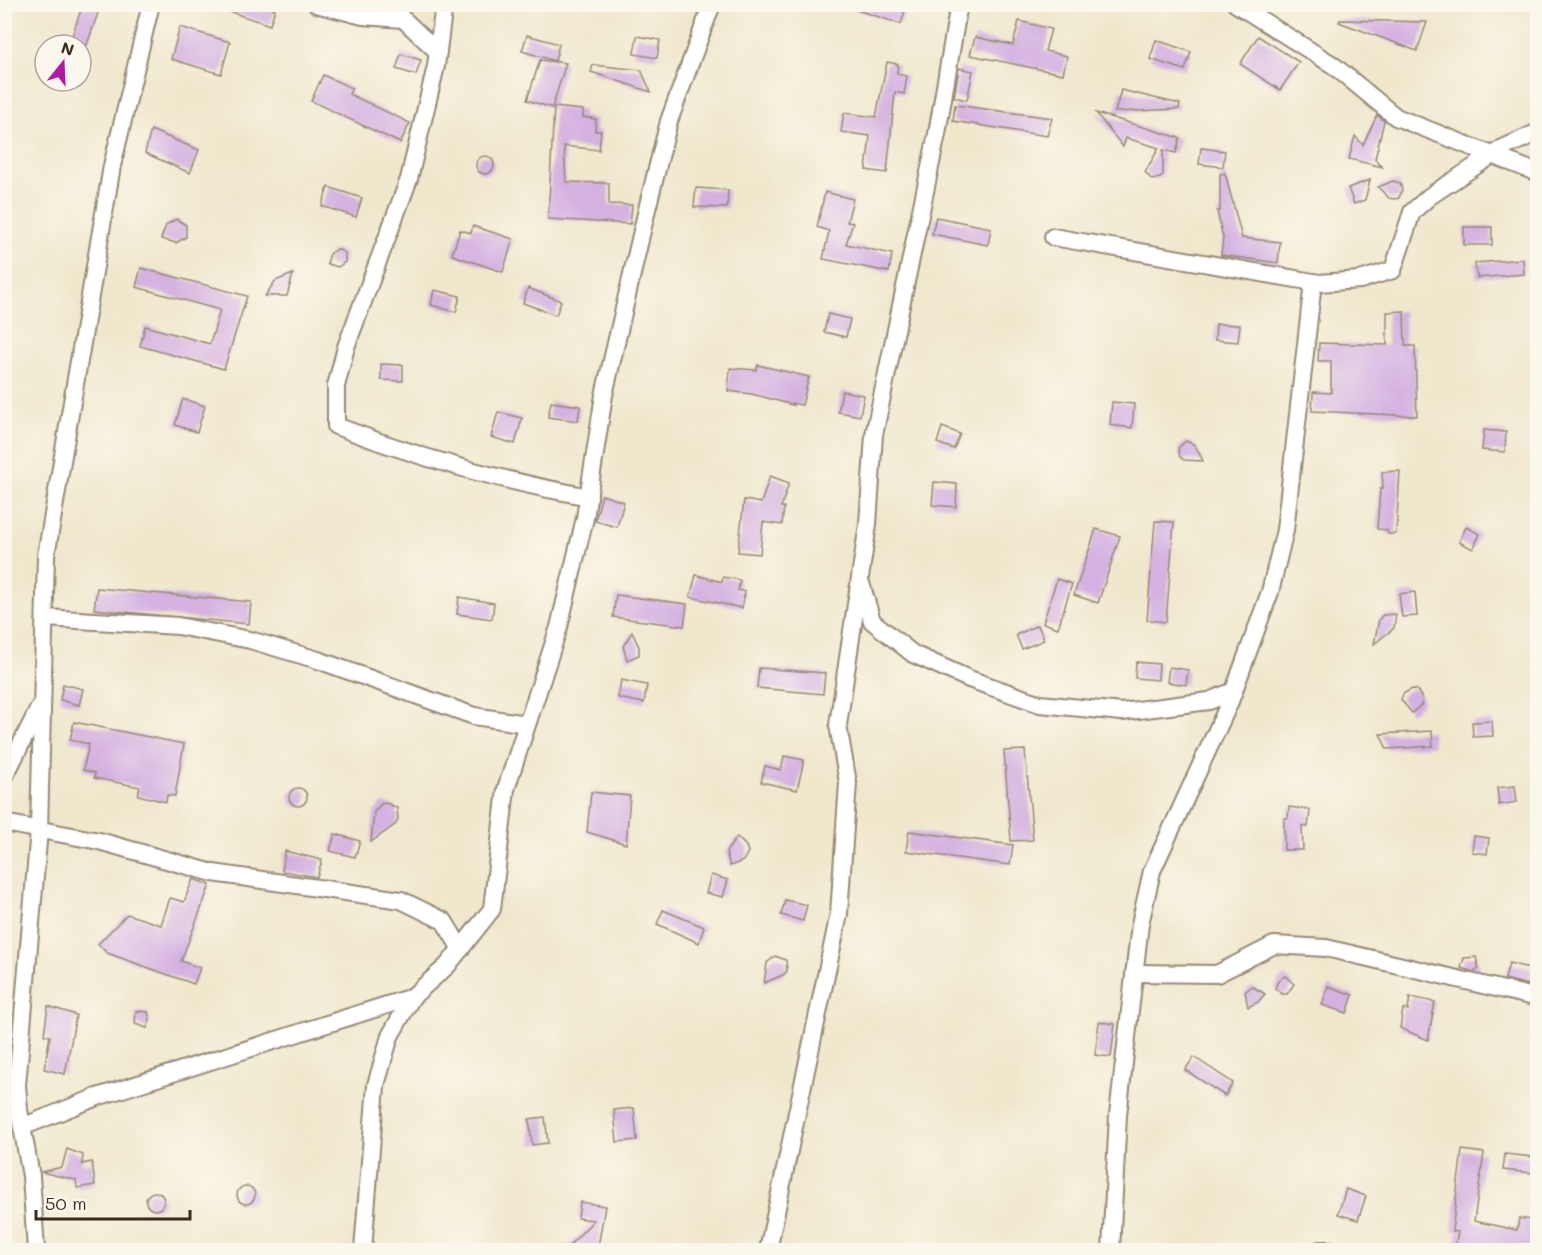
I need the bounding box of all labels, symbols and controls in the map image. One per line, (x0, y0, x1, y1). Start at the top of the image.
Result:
north arrow (33, 33, 93, 93)
text: N (59, 36, 77, 60)
scale bar (36, 1183, 190, 1221)
text: 50 m (45, 1191, 87, 1215)

